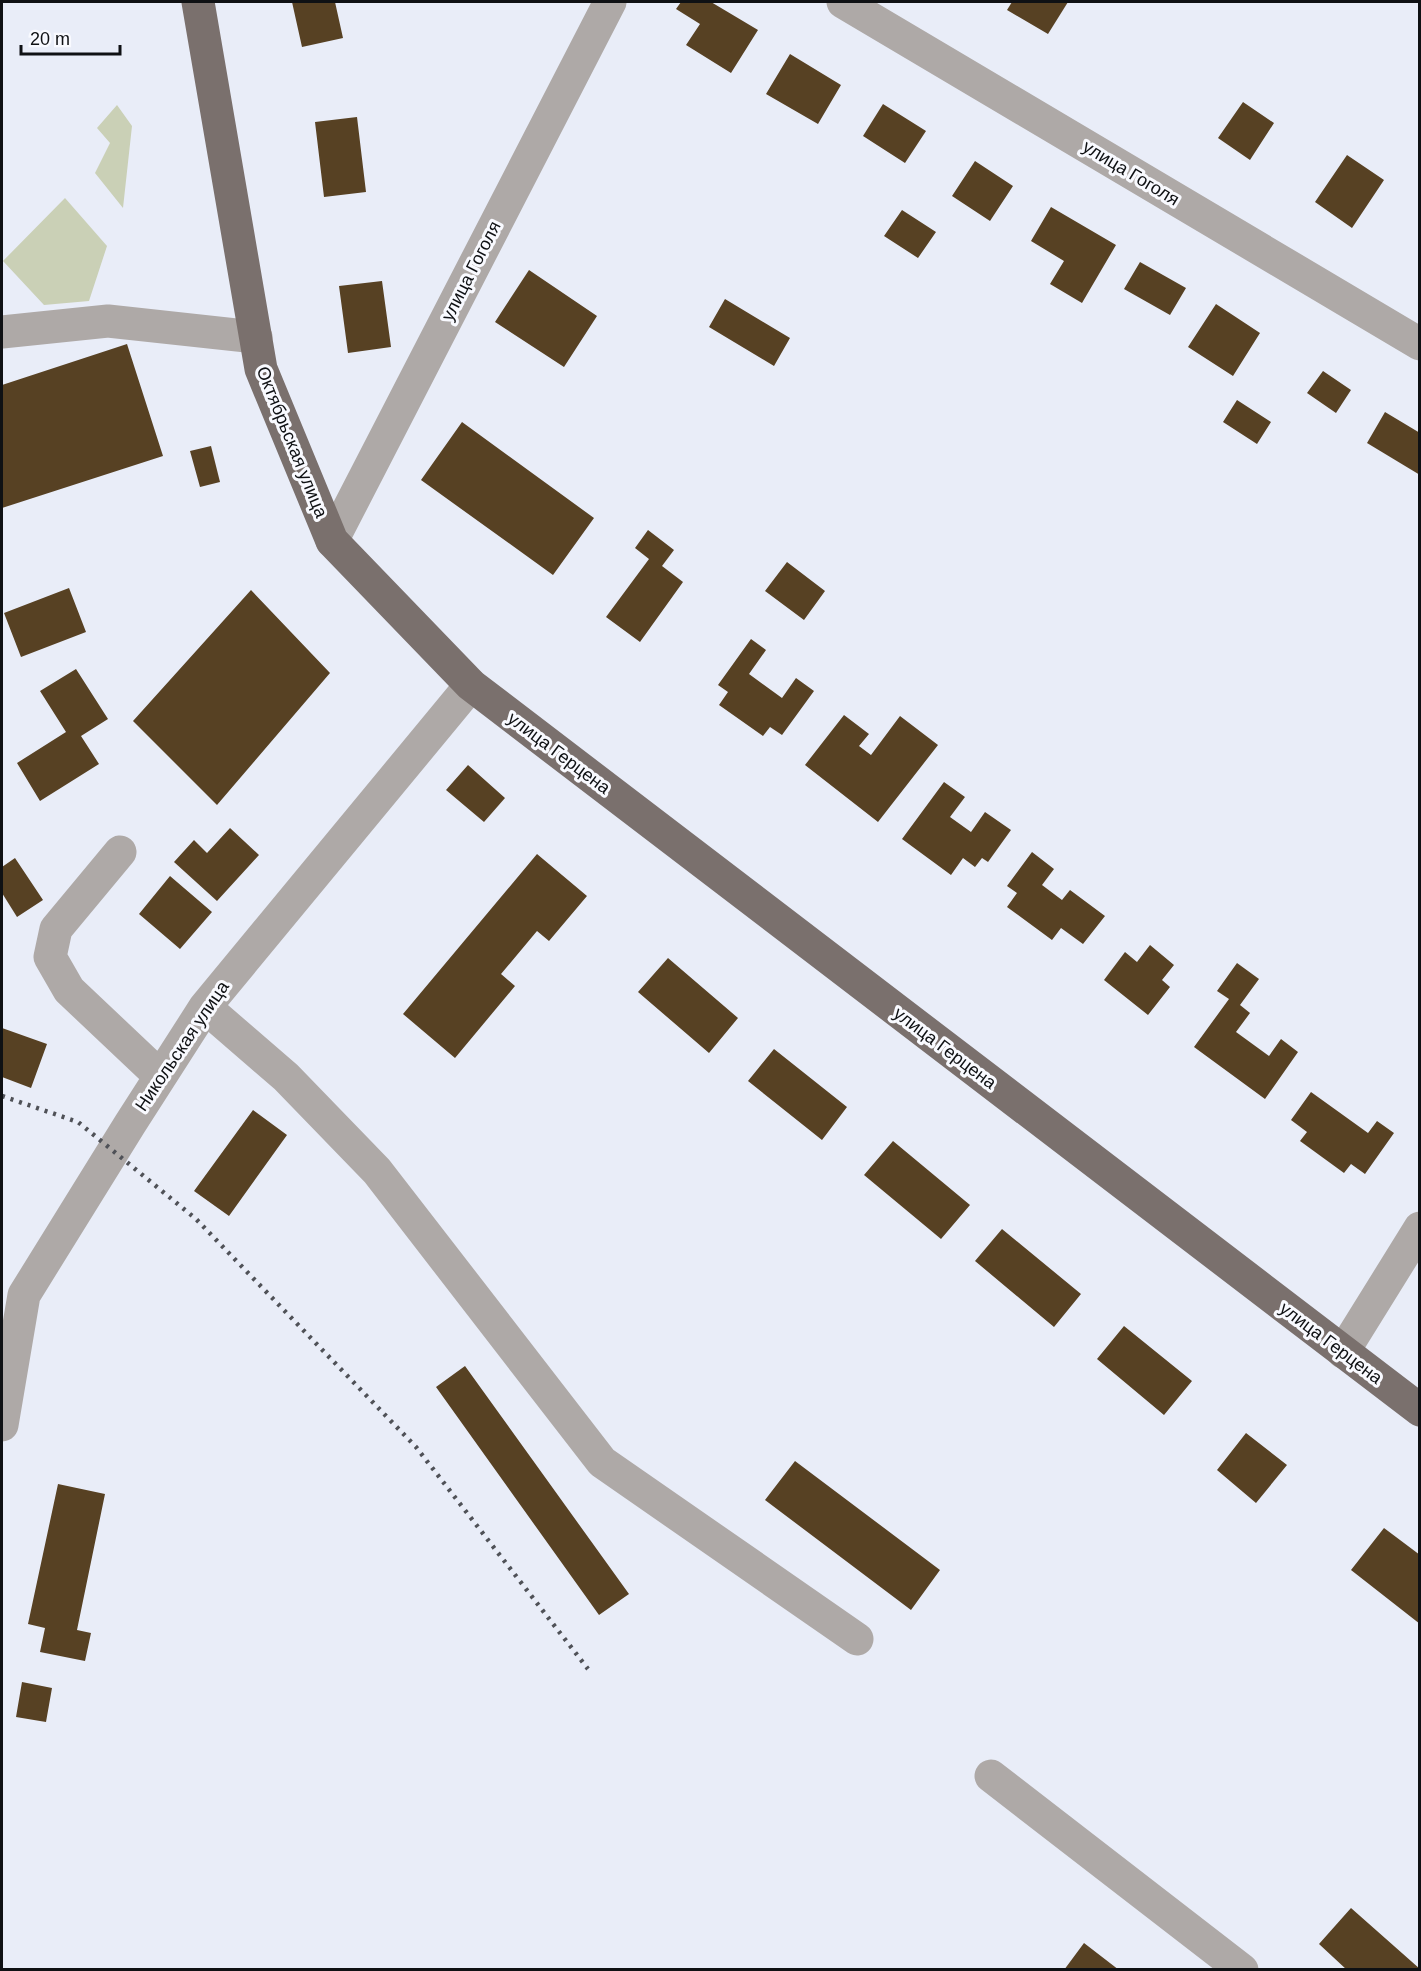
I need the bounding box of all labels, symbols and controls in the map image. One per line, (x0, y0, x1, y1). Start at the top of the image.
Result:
scale bar (21, 18, 120, 56)
text: 20 m (30, 29, 70, 49)
street label: улица Гоголя (1079, 136, 1183, 210)
street label: улица Гоголя (437, 218, 505, 324)
street label: Октябрьская улица (253, 363, 332, 521)
street label: улица Герцена (504, 708, 615, 799)
street label: Никольская улица (131, 977, 233, 1115)
street label: улица Герцена (890, 1003, 1001, 1094)
street label: улица Герцена (1276, 1298, 1387, 1389)

